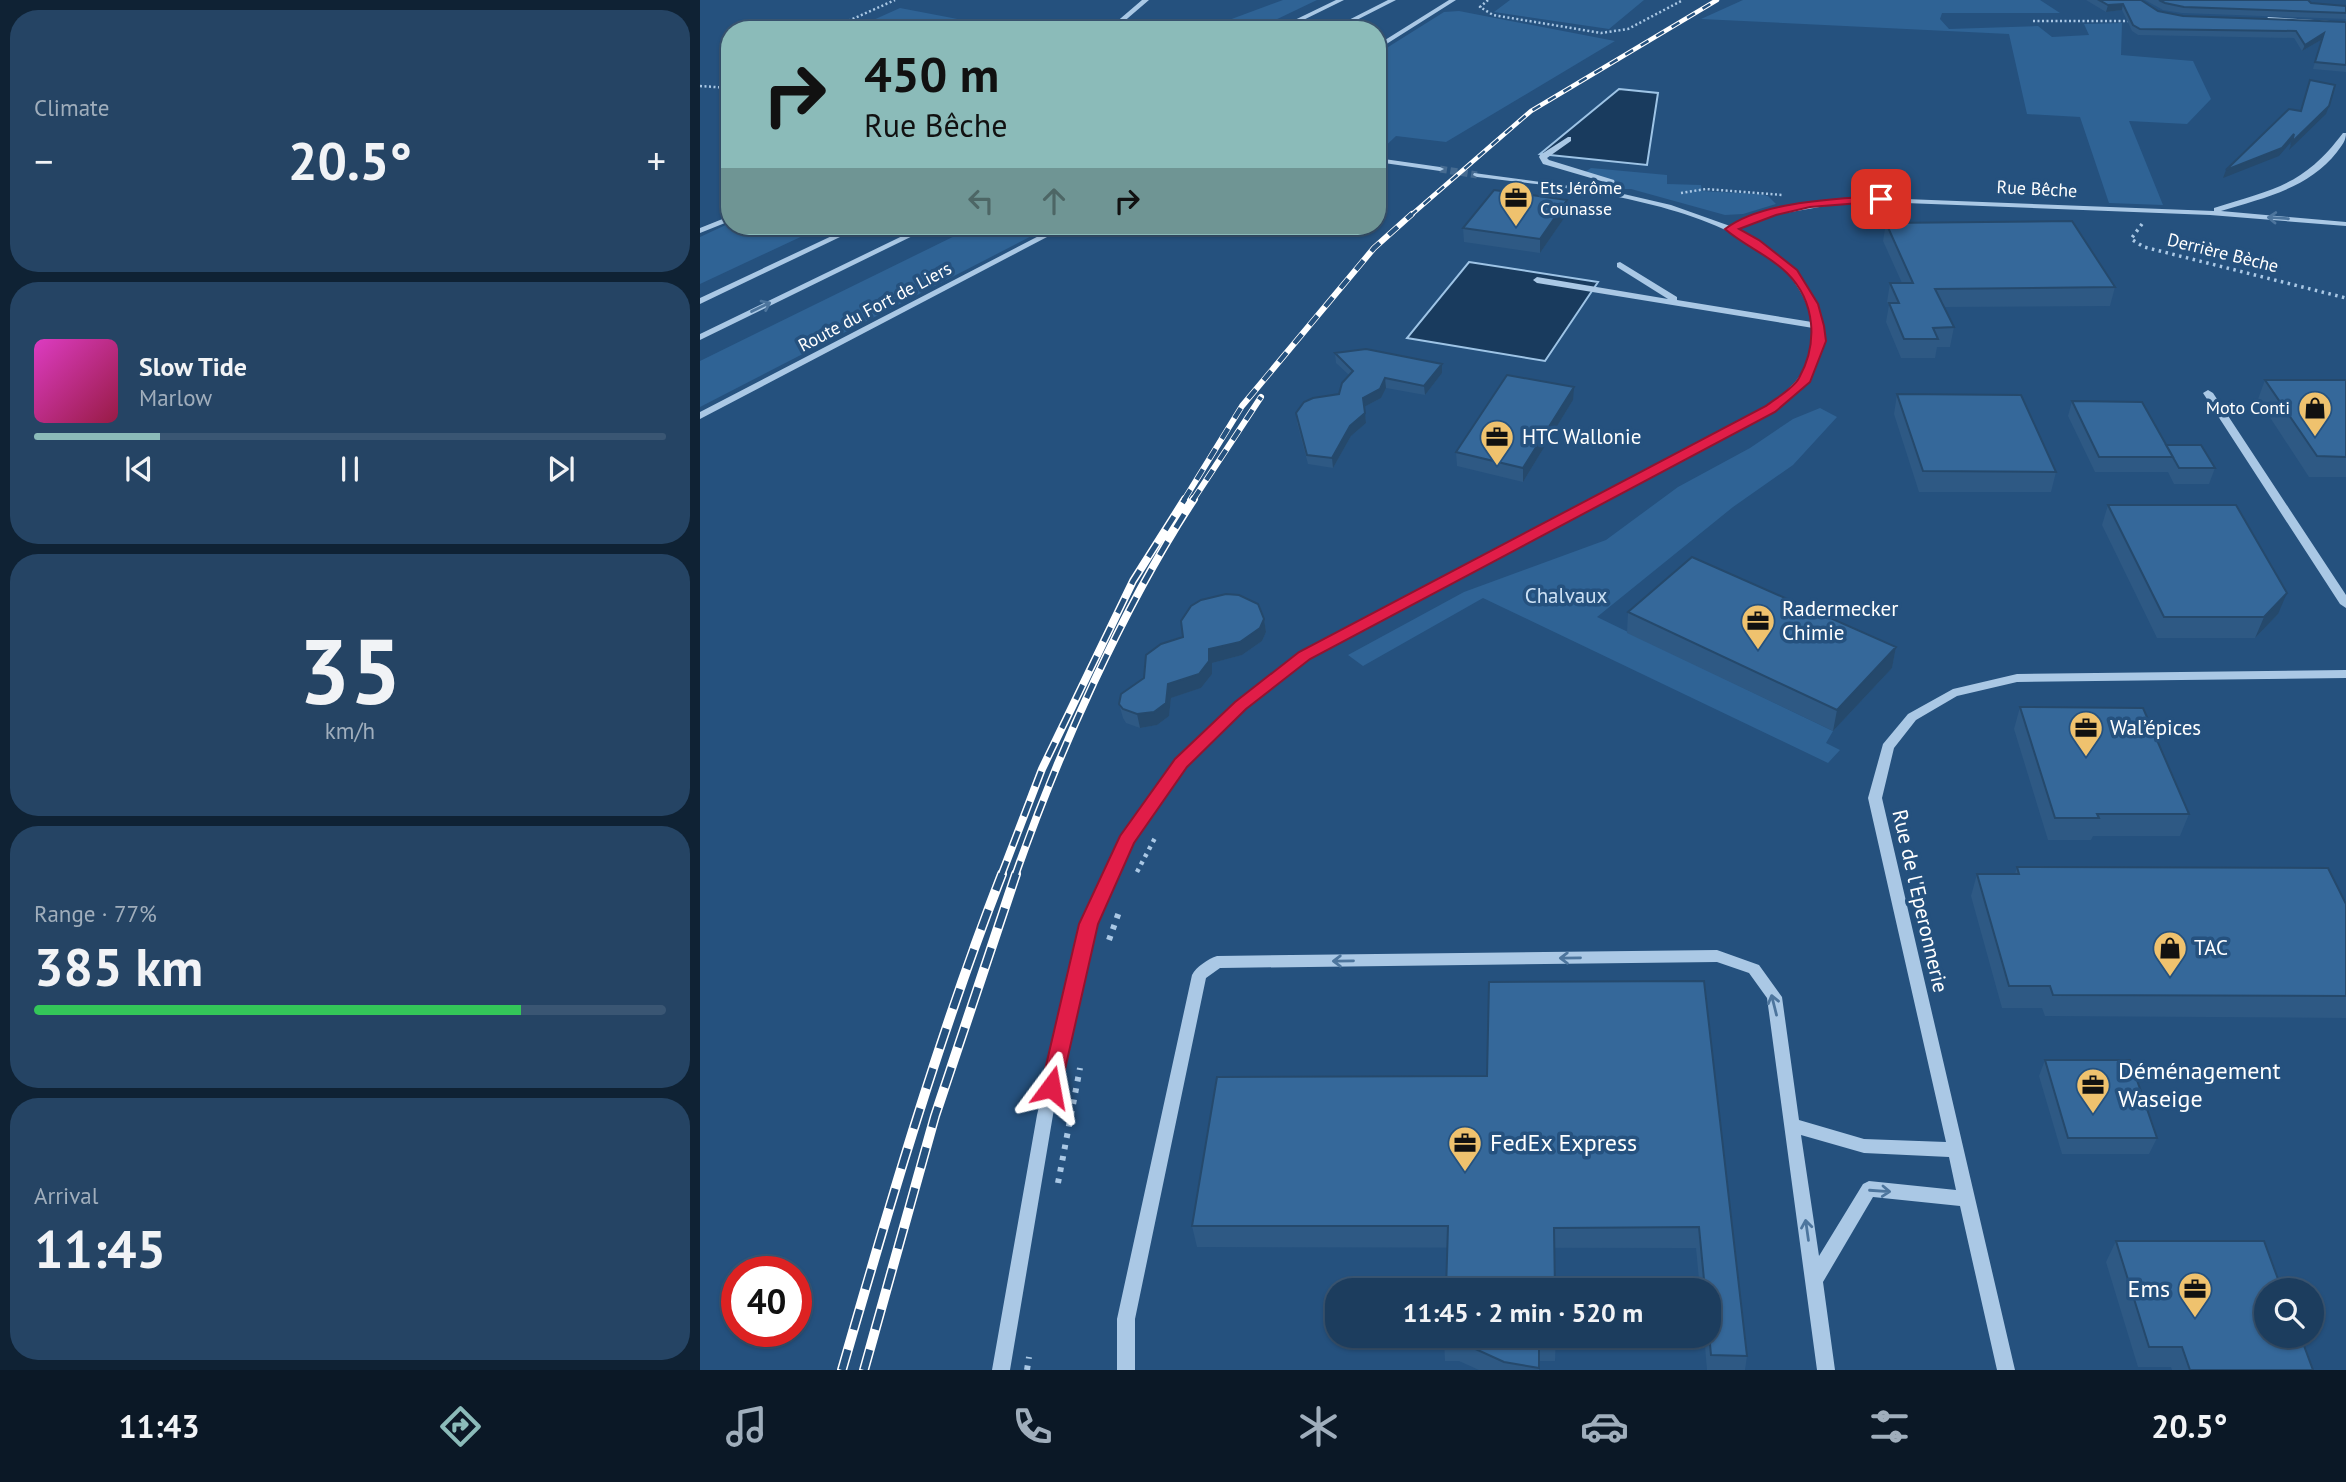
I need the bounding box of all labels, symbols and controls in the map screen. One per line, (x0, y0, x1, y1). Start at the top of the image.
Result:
text: 450 m (864, 42, 999, 106)
icon: right (749, 49, 840, 140)
text: Climate (34, 93, 109, 122)
text: Rue Bêche (864, 104, 1008, 146)
text: 20.5° (288, 127, 412, 194)
text: − (34, 136, 53, 185)
text: + (647, 136, 666, 185)
pin (1851, 169, 1911, 229)
street label: Rue Bêche (1996, 175, 2078, 202)
place label: Ets Jérôme Counasse (1540, 176, 1622, 220)
office icon: Ets Jérôme Counasse (1497, 179, 1535, 228)
icon: arrive (1862, 180, 1900, 218)
icon: left (962, 182, 1000, 220)
icon: ahead (1035, 182, 1073, 220)
icon: right (1108, 182, 1146, 220)
one-way arrow (2267, 211, 2290, 224)
street label: Derrière Bèche (2165, 228, 2281, 277)
street label: Route du Fort de Liers (794, 256, 955, 357)
one-way arrow (750, 300, 771, 314)
text: Slow Tide (139, 350, 247, 383)
text: Marlow (139, 383, 212, 412)
shop icon: Moto Conti (2296, 389, 2334, 438)
place label: Moto Conti (2206, 396, 2290, 419)
office icon: HTC Wallonie (1478, 418, 1516, 467)
place label: HTC Wallonie (1522, 423, 1641, 450)
icon: previous (120, 450, 158, 488)
icon: pause (331, 450, 369, 488)
icon: next (542, 450, 580, 488)
park label: Chalvaux (1525, 582, 1608, 609)
place label: Radermecker Chimie (1782, 595, 1898, 646)
office icon: Radermecker Chimie (1739, 602, 1777, 651)
text: 35 (298, 611, 402, 729)
office icon: Wal’épices (2067, 709, 2105, 758)
place label: Wal’épices (2110, 714, 2201, 741)
text: km/h (325, 716, 375, 745)
street label: Rue de l'Eperonnerie (1886, 807, 1955, 995)
text: Range · 77% (34, 899, 157, 928)
shop icon: TAC (2151, 929, 2189, 978)
text: 385 km (34, 933, 203, 1000)
place label: TAC (2194, 934, 2228, 961)
one-way arrow (1559, 951, 1582, 965)
one-way arrow (1332, 954, 1355, 967)
one-way arrow (1767, 994, 1780, 1016)
position arrow (1014, 1050, 1088, 1124)
place label: Déménagement Waseige (2118, 1055, 2281, 1114)
office icon: Déménagement Waseige (2074, 1066, 2112, 1115)
office icon: FedEx Express (1446, 1124, 1484, 1173)
place label: FedEx Express (1490, 1127, 1637, 1158)
text: Arrival (34, 1181, 98, 1210)
one-way arrow (1868, 1185, 1891, 1198)
text: 11:45 (34, 1215, 166, 1282)
one-way arrow (1800, 1219, 1813, 1241)
speed limit sign: 40 (721, 1256, 812, 1347)
office icon: Ems (2176, 1270, 2214, 1319)
place label: Ems (2128, 1273, 2170, 1304)
map controls (2254, 1278, 2324, 1348)
button: search (2254, 1278, 2324, 1348)
text: 11:45 · 2 min · 520 m (1403, 1296, 1643, 1329)
icon: directions (436, 1402, 485, 1451)
icon: music (722, 1402, 771, 1451)
icon: phone (1008, 1402, 1057, 1451)
icon: climate (1294, 1402, 1343, 1451)
icon: car (1580, 1402, 1629, 1451)
icon: filters (1865, 1402, 1914, 1451)
text: 11:43 (118, 1405, 200, 1447)
text: 20.5° (2151, 1405, 2228, 1447)

